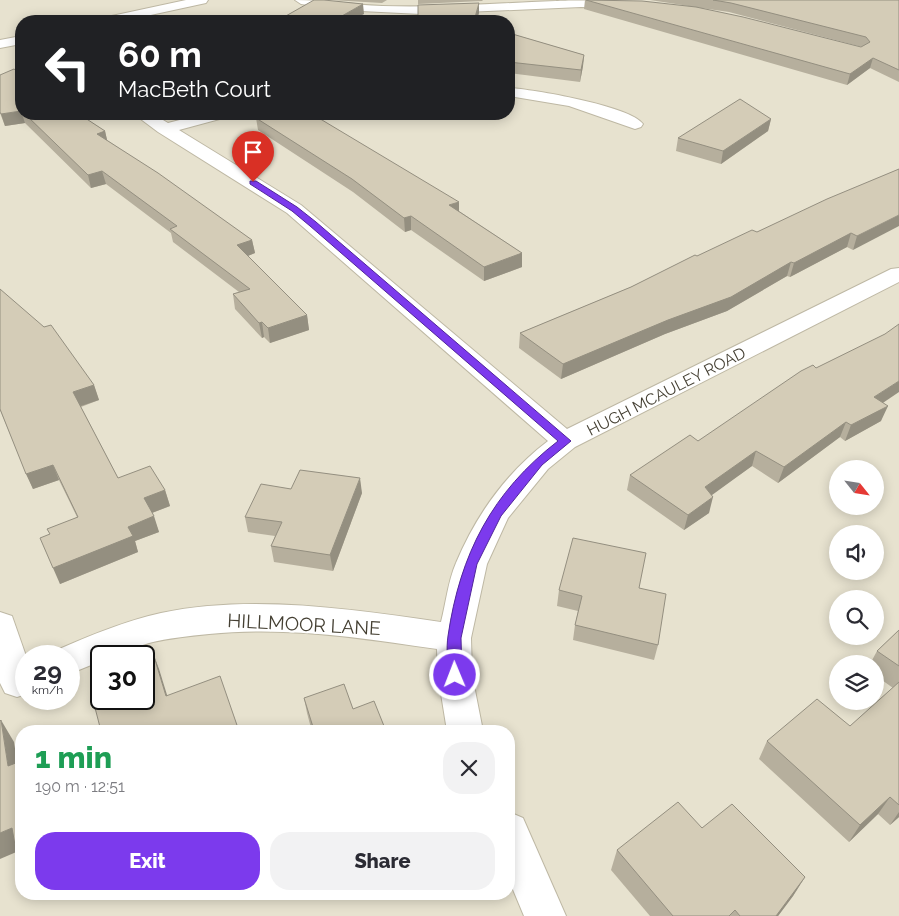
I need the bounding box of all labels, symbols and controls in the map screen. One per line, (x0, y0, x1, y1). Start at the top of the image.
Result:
text: 60 m (118, 34, 202, 75)
icon: left (35, 35, 100, 100)
text: MacBeth Court (118, 76, 271, 102)
pin (232, 131, 274, 182)
icon: arrive (239, 138, 267, 166)
street label: HUGH MCAULEY ROAD (584, 343, 749, 440)
north arrow (829, 460, 884, 515)
map controls (829, 460, 884, 710)
button: sound (829, 525, 884, 580)
button: search (829, 590, 884, 645)
street label: HILLMOOR LANE (227, 609, 381, 639)
speed limit sign: 30 (90, 645, 155, 710)
position arrow (428, 648, 480, 700)
button: layers (829, 655, 884, 710)
text: 29 (33, 656, 62, 686)
text: km/h (32, 683, 63, 697)
text: 1 min (35, 740, 112, 775)
button: close (443, 742, 495, 794)
text: 190 m · 12:51 (35, 777, 125, 796)
button: Exit (35, 832, 260, 890)
button: Share (270, 832, 495, 890)

